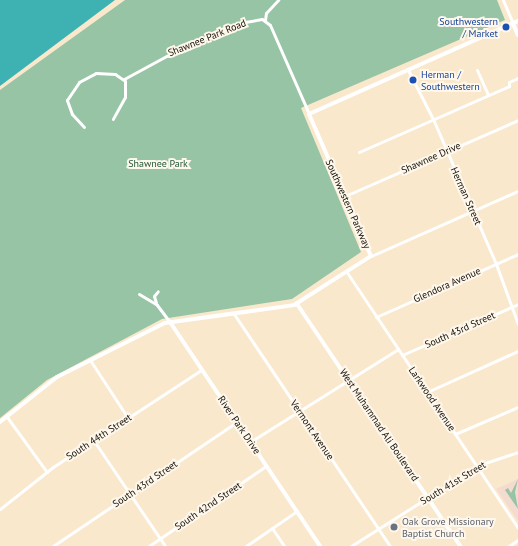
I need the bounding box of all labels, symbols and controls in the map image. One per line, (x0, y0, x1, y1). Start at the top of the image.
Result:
place label: Southwestern / Market (439, 15, 498, 38)
street label: Shawnee Park Road (166, 17, 248, 59)
marker: Southwestern / Market (501, 22, 511, 32)
place label: Herman / Southwestern (421, 68, 480, 92)
marker: Herman / Southwestern (408, 75, 418, 85)
street label: Shawnee Drive (399, 140, 463, 176)
street label: Southwestern Parkway (323, 157, 373, 251)
park label: Shawnee Park (128, 158, 188, 170)
street label: Herman Street (448, 165, 484, 227)
street label: Glendora Avenue (411, 265, 483, 305)
street label: South 43rd Street (423, 309, 497, 351)
street label: Larkwood Avenue (406, 364, 458, 434)
street label: West Muhammad Ali Boulevard (337, 366, 421, 484)
street label: River Park Drive (215, 393, 263, 457)
street label: Vermont Avenue (288, 398, 336, 462)
street label: South 44th Street (64, 411, 134, 463)
street label: South 43rd Street (110, 458, 180, 510)
street label: South 41st Street (418, 459, 488, 507)
street label: South 42nd Street (172, 479, 244, 533)
place label: Oak Grove Missionary Baptist Church (402, 515, 494, 538)
marker: Oak Grove Missionary Baptist Church (389, 522, 399, 532)

